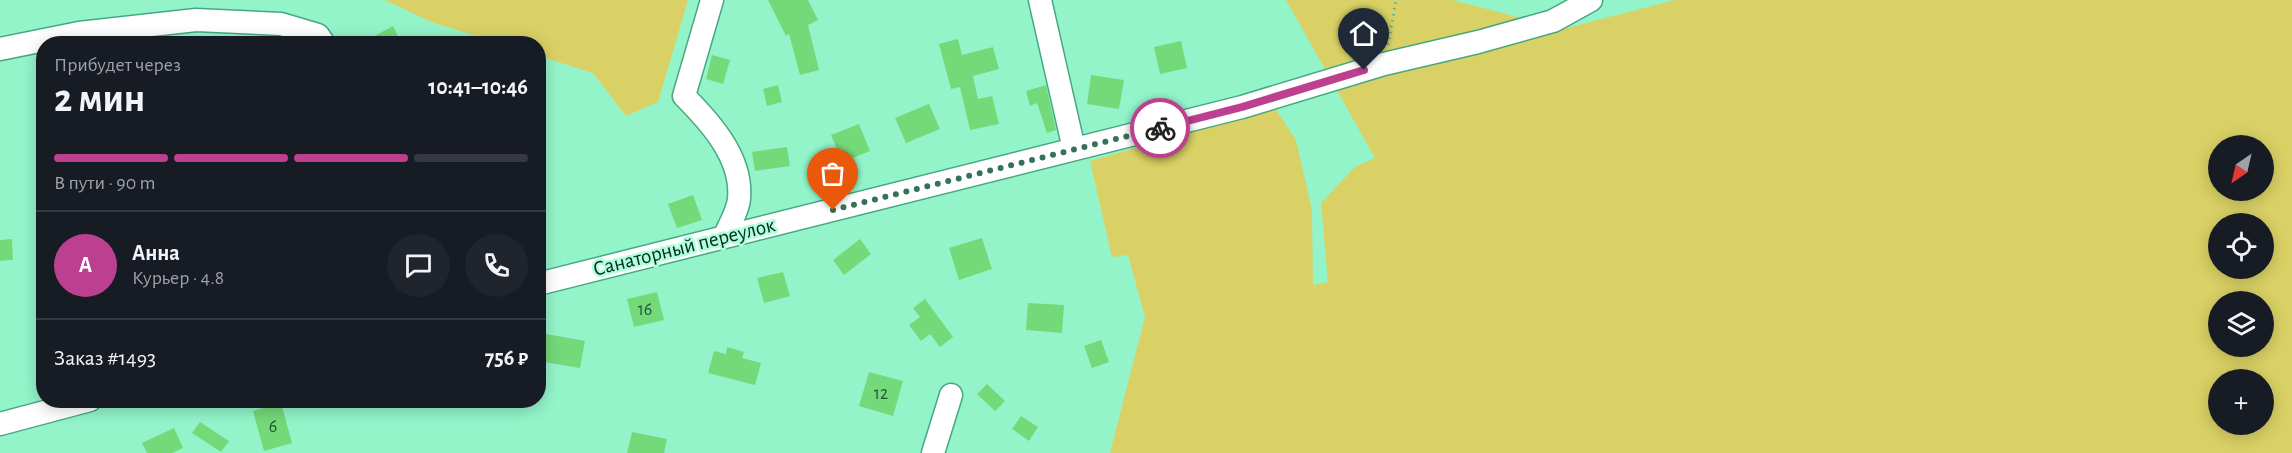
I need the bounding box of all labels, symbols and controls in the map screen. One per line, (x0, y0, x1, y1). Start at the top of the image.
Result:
pin (1338, 8, 1389, 70)
icon: home (1347, 17, 1380, 50)
text: Прибудет через (54, 55, 181, 75)
text: 10:41–10:46 (428, 76, 528, 98)
text: 2 мин (54, 80, 145, 119)
courier (1130, 98, 1190, 158)
icon: bike (1144, 112, 1177, 145)
north arrow (2208, 135, 2274, 201)
map controls (2208, 135, 2274, 435)
pin (807, 148, 858, 210)
icon: bag (816, 157, 849, 190)
text: В пути · 90 m (54, 173, 156, 193)
button: locate (2208, 213, 2274, 279)
street label: Санаторный переулок (591, 214, 778, 280)
button: chat (387, 234, 450, 297)
button: phone (465, 234, 528, 297)
text: Анна (132, 242, 180, 264)
text: А (79, 254, 92, 276)
text: Курьер · 4.8 (132, 268, 224, 288)
button: layers (2208, 291, 2274, 357)
house number: 16 (638, 301, 652, 319)
text: Заказ #1493 (54, 347, 156, 369)
text: 756 ₽ (485, 347, 528, 369)
button: + (2208, 369, 2274, 435)
house number: 12 (874, 385, 888, 403)
house number: 6 (269, 418, 277, 436)

